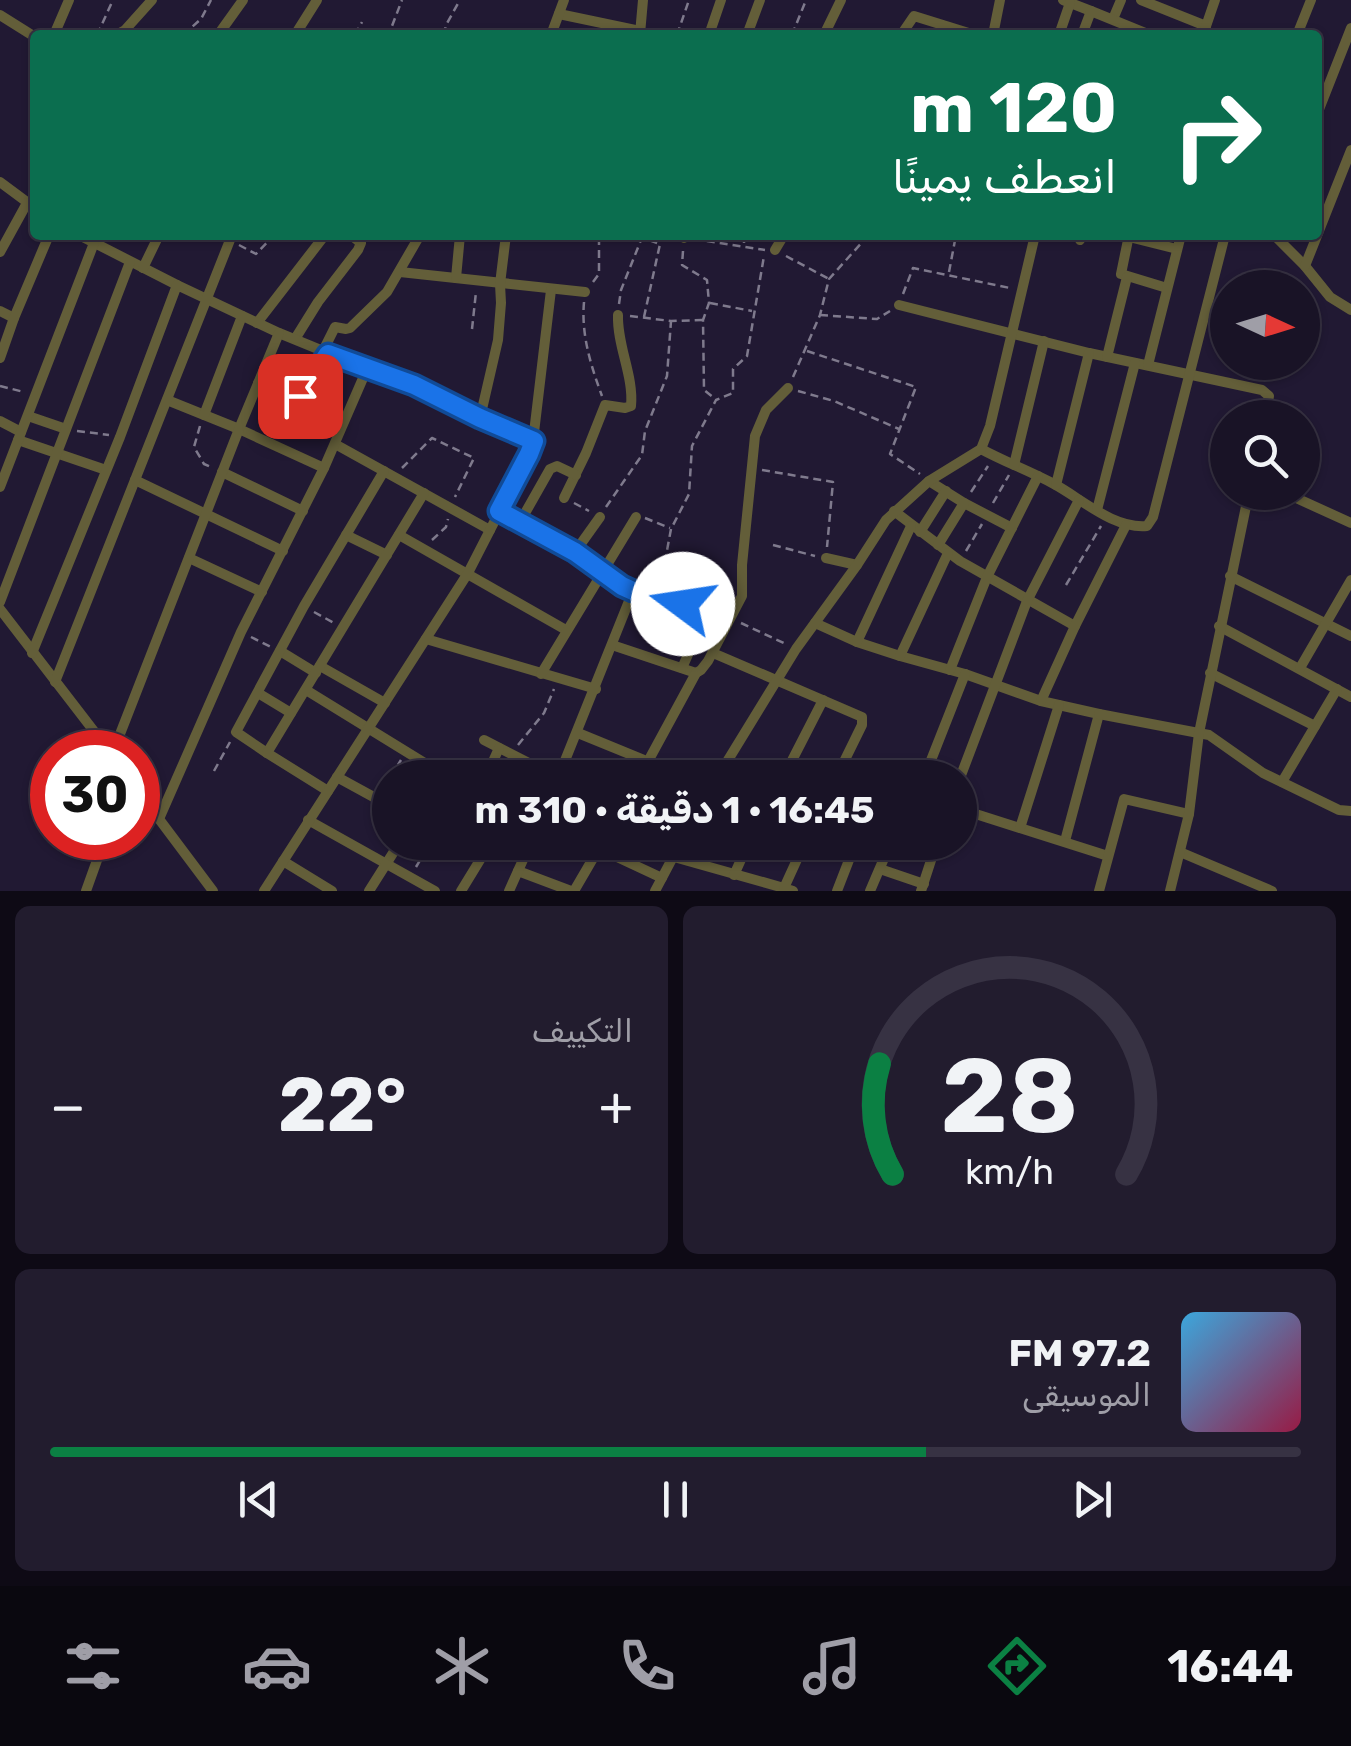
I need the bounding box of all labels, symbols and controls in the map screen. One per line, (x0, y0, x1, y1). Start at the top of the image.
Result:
text: 120 m (910, 67, 1117, 150)
icon: right (1152, 70, 1282, 200)
text: انعطف يمينًا (892, 151, 1117, 204)
north arrow (1210, 270, 1320, 380)
map controls (1210, 270, 1320, 510)
pin (258, 354, 343, 439)
icon: arrive (273, 369, 328, 424)
button: search (1210, 400, 1320, 510)
position arrow (631, 552, 735, 656)
speed limit sign: 30 (30, 730, 160, 860)
text: 16:45 · 1 دقيقة · 310 m (474, 787, 875, 833)
text: التكييف (531, 1012, 633, 1050)
text: 28 (940, 1035, 1079, 1158)
text: 22° (278, 1061, 406, 1150)
text: − (50, 1074, 86, 1139)
text: + (599, 1074, 633, 1139)
text: km/h (965, 1151, 1054, 1193)
text: 97.2 FM (1008, 1330, 1151, 1376)
text: الموسيقى (1022, 1376, 1151, 1414)
icon: previous (231, 1472, 286, 1527)
icon: pause (648, 1472, 703, 1527)
icon: next (1065, 1472, 1120, 1527)
icon: filters (58, 1631, 128, 1701)
icon: car (242, 1631, 312, 1701)
icon: climate (427, 1631, 497, 1701)
icon: phone (612, 1631, 682, 1701)
icon: music (797, 1631, 867, 1701)
icon: directions (982, 1631, 1052, 1701)
text: 16:44 (1167, 1640, 1294, 1693)

